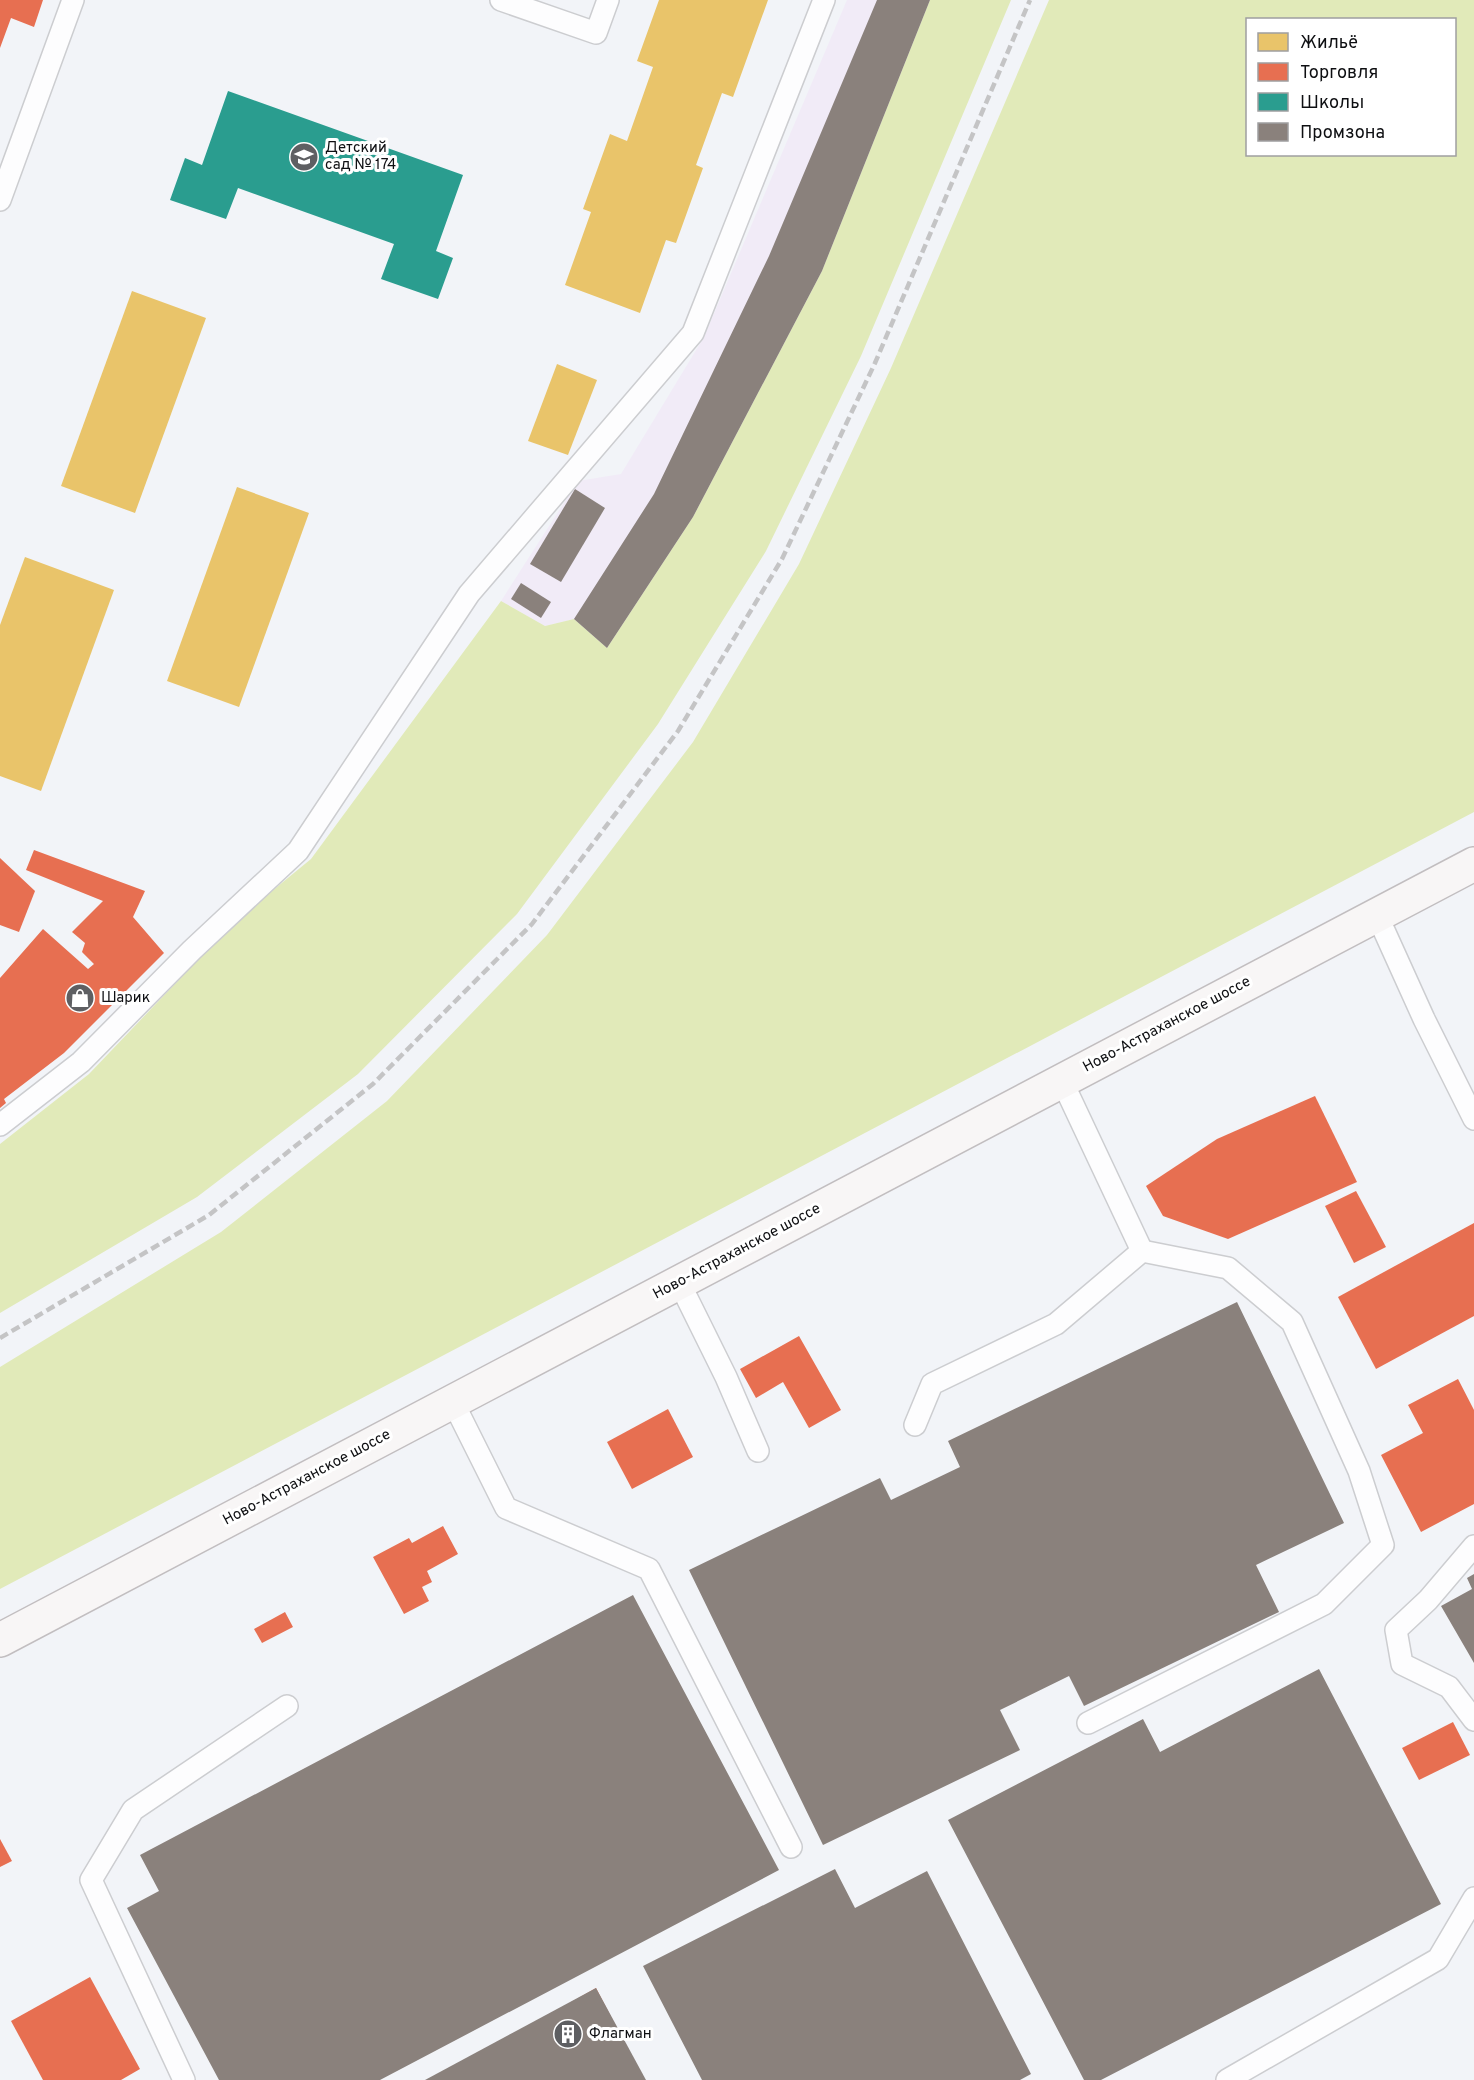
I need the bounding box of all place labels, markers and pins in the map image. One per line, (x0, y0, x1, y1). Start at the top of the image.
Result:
place label: Детский сад № 174 (325, 139, 396, 175)
school or university icon: Детский сад № 174 (288, 141, 320, 173)
shop icon: Шарик (64, 982, 96, 1014)
place label: Шарик (101, 989, 150, 1008)
building icon: Флагман (552, 2018, 584, 2050)
place label: Флагман (589, 2025, 652, 2044)

